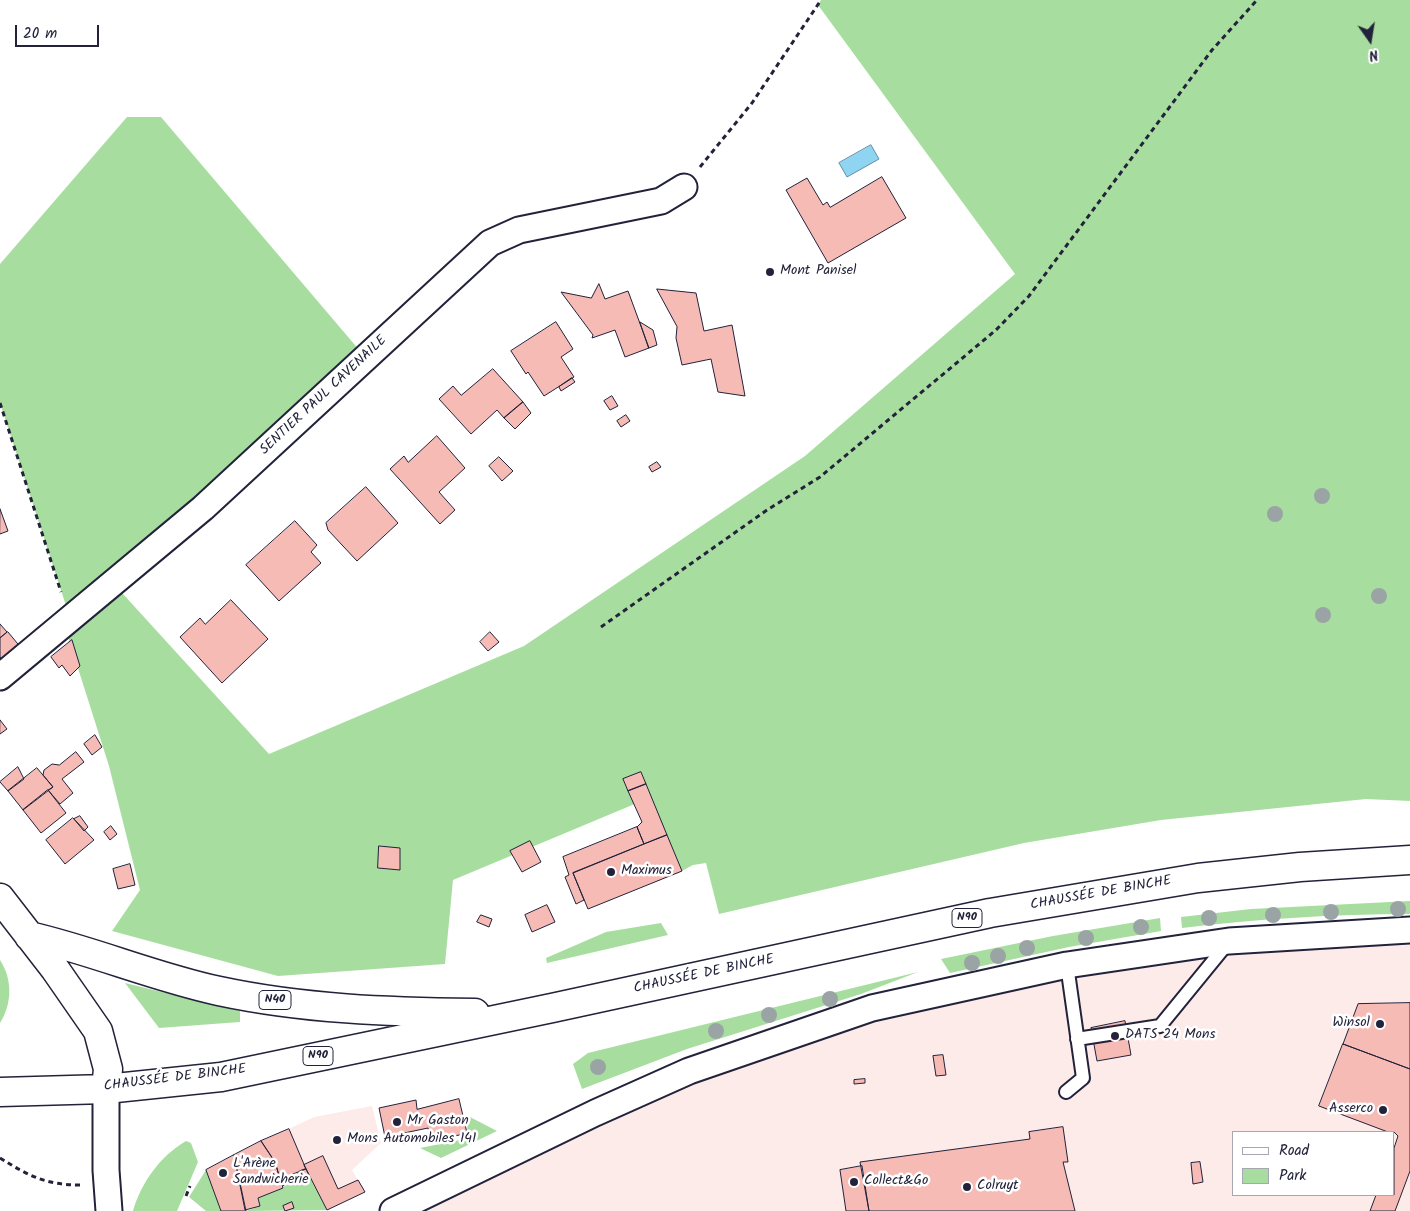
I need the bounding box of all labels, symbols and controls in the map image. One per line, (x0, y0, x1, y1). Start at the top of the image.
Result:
scale bar (18, 15, 101, 47)
north arrow (1345, 15, 1395, 65)
text: 20 m (23, 22, 57, 46)
text: N (1367, 43, 1380, 66)
place label: Mont Panisel (780, 264, 857, 280)
marker: Mont Panisel (764, 266, 776, 278)
street label: SENTIER PAUL CAVENAILE (257, 333, 391, 459)
place label: Maximus (621, 864, 672, 880)
marker: Maximus (605, 866, 617, 878)
street label: CHAUSSÉE DE BINCHE (1029, 873, 1173, 915)
road number: N90 (952, 908, 982, 928)
street label: CHAUSSÉE DE BINCHE (632, 952, 776, 998)
road number: N40 (259, 990, 291, 1010)
place label: Winsol (1333, 1016, 1370, 1032)
marker: Winsol (1374, 1018, 1386, 1030)
place label: DATS 24 Mons (1125, 1028, 1215, 1044)
marker: DATS 24 Mons (1109, 1030, 1121, 1042)
road number: N90 (303, 1046, 333, 1066)
street label: CHAUSSÉE DE BINCHE (103, 1062, 247, 1096)
place label: Asserco (1329, 1102, 1373, 1118)
marker: Asserco (1377, 1104, 1389, 1116)
place label: Mr Gaston (407, 1114, 469, 1130)
marker: Mr Gaston (391, 1116, 403, 1128)
legend (1232, 1131, 1395, 1196)
place label: Mons Automobiles 141 (347, 1132, 476, 1148)
marker: Mons Automobiles 141 (331, 1134, 343, 1146)
text: Road (1279, 1139, 1309, 1163)
place label: L'Arène Sandwicherie (233, 1157, 309, 1190)
text: Park (1279, 1164, 1306, 1188)
marker: L'Arène Sandwicherie (217, 1167, 229, 1179)
place label: Collect&Go (864, 1174, 928, 1190)
marker: Collect&Go (848, 1176, 860, 1188)
place label: Colruyt (977, 1179, 1019, 1195)
marker: Colruyt (961, 1181, 973, 1193)

